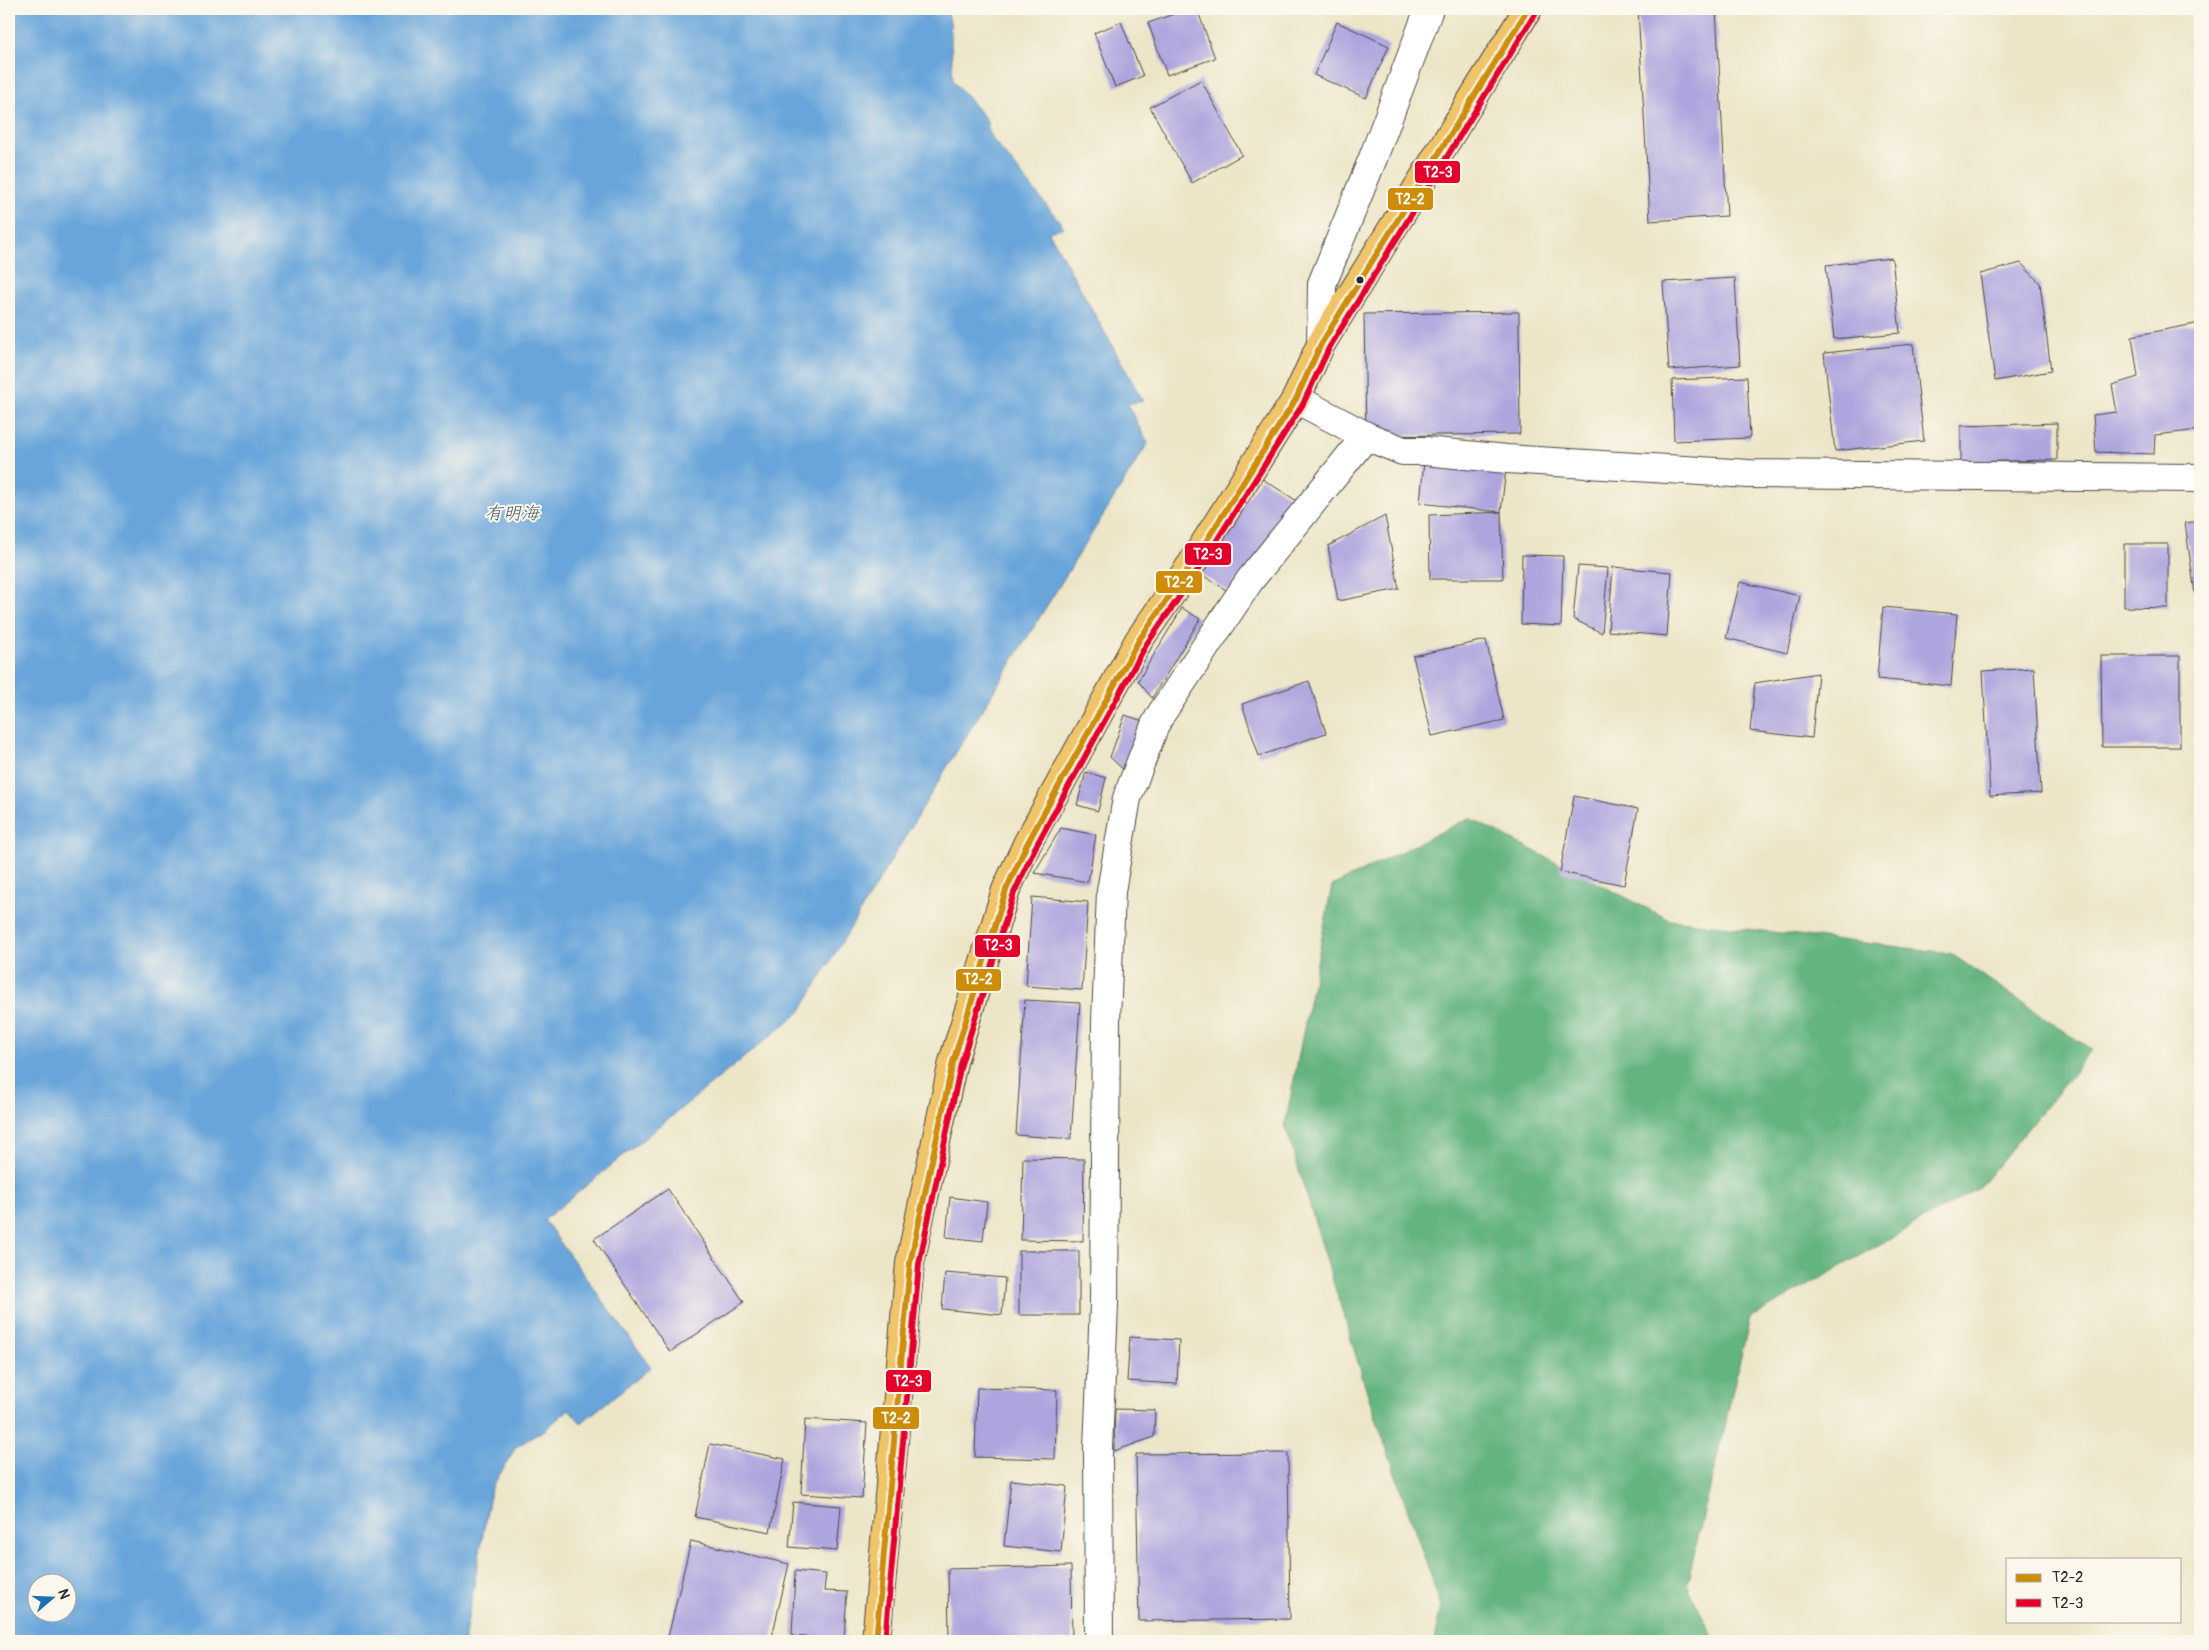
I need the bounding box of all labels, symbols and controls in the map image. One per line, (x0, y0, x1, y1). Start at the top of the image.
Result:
line badge: T2-3 (1414, 160, 1461, 184)
text: T2-3 (1422, 164, 1453, 181)
line badge: T2-2 (1387, 187, 1434, 211)
text: T2-2 (1394, 191, 1425, 208)
unlabelled marker (1355, 275, 1365, 285)
water label: 有明海 (485, 502, 541, 525)
line badge: T2-3 (1184, 542, 1232, 566)
text: T2-3 (1192, 546, 1223, 563)
line badge: T2-2 (1155, 570, 1203, 594)
text: T2-2 (1163, 574, 1194, 591)
line badge: T2-3 (974, 934, 1021, 958)
text: T2-3 (982, 937, 1013, 954)
line badge: T2-2 (955, 968, 1002, 992)
text: T2-2 (962, 971, 993, 988)
line badge: T2-3 (885, 1369, 932, 1393)
text: T2-3 (892, 1373, 923, 1390)
line badge: T2-2 (872, 1406, 920, 1430)
text: T2-2 (880, 1410, 911, 1427)
legend (2006, 1558, 2182, 1622)
text: T2-2 (2052, 1568, 2084, 1587)
north arrow (28, 1572, 78, 1622)
text: N (54, 1587, 73, 1601)
text: T2-3 (2052, 1594, 2083, 1613)

